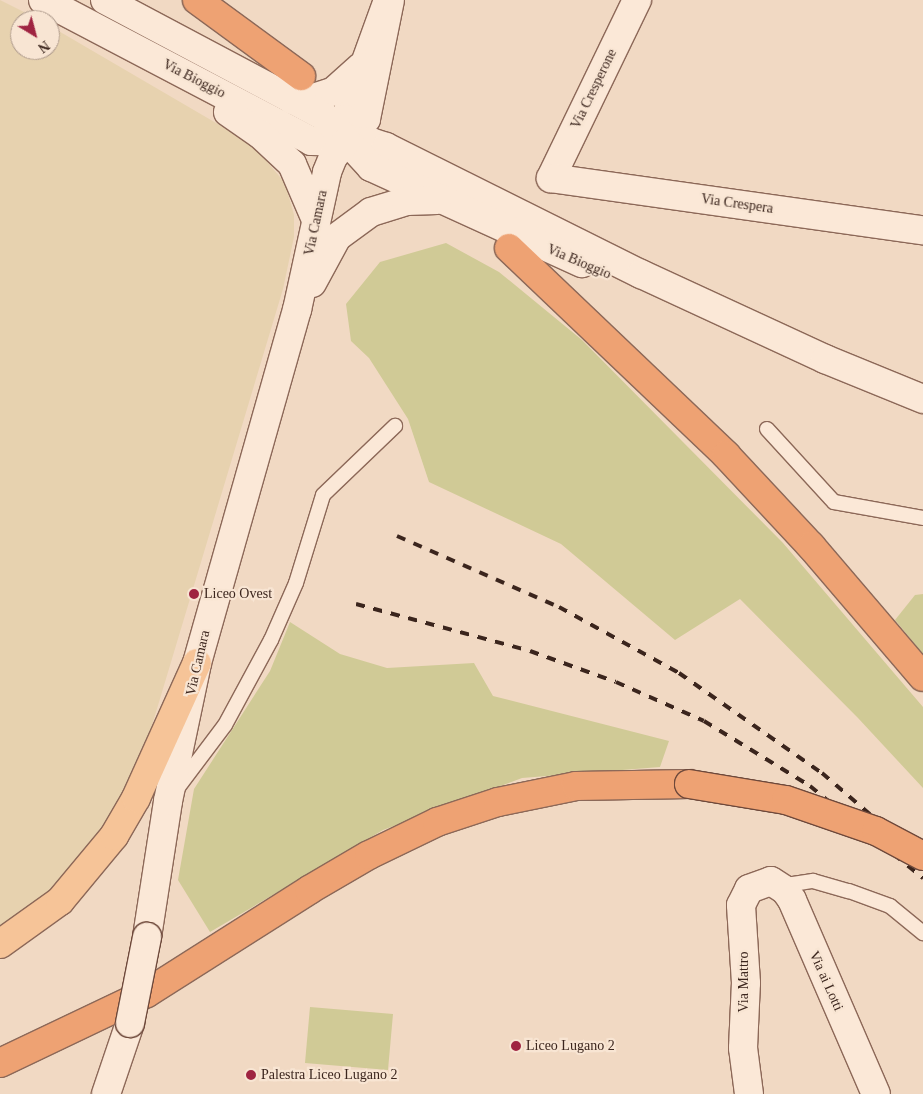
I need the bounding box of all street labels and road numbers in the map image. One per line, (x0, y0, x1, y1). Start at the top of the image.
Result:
street label: Via Cresperone (567, 46, 621, 132)
street label: Via Bioggio (160, 56, 228, 102)
street label: Via Camara (301, 189, 331, 257)
street label: Via Crespera (700, 191, 774, 217)
street label: Via Bioggio (544, 241, 614, 283)
street label: Via Camara (182, 629, 214, 697)
street label: Via ai Lotti (805, 948, 847, 1014)
street label: Via Mattro (736, 952, 752, 1012)

